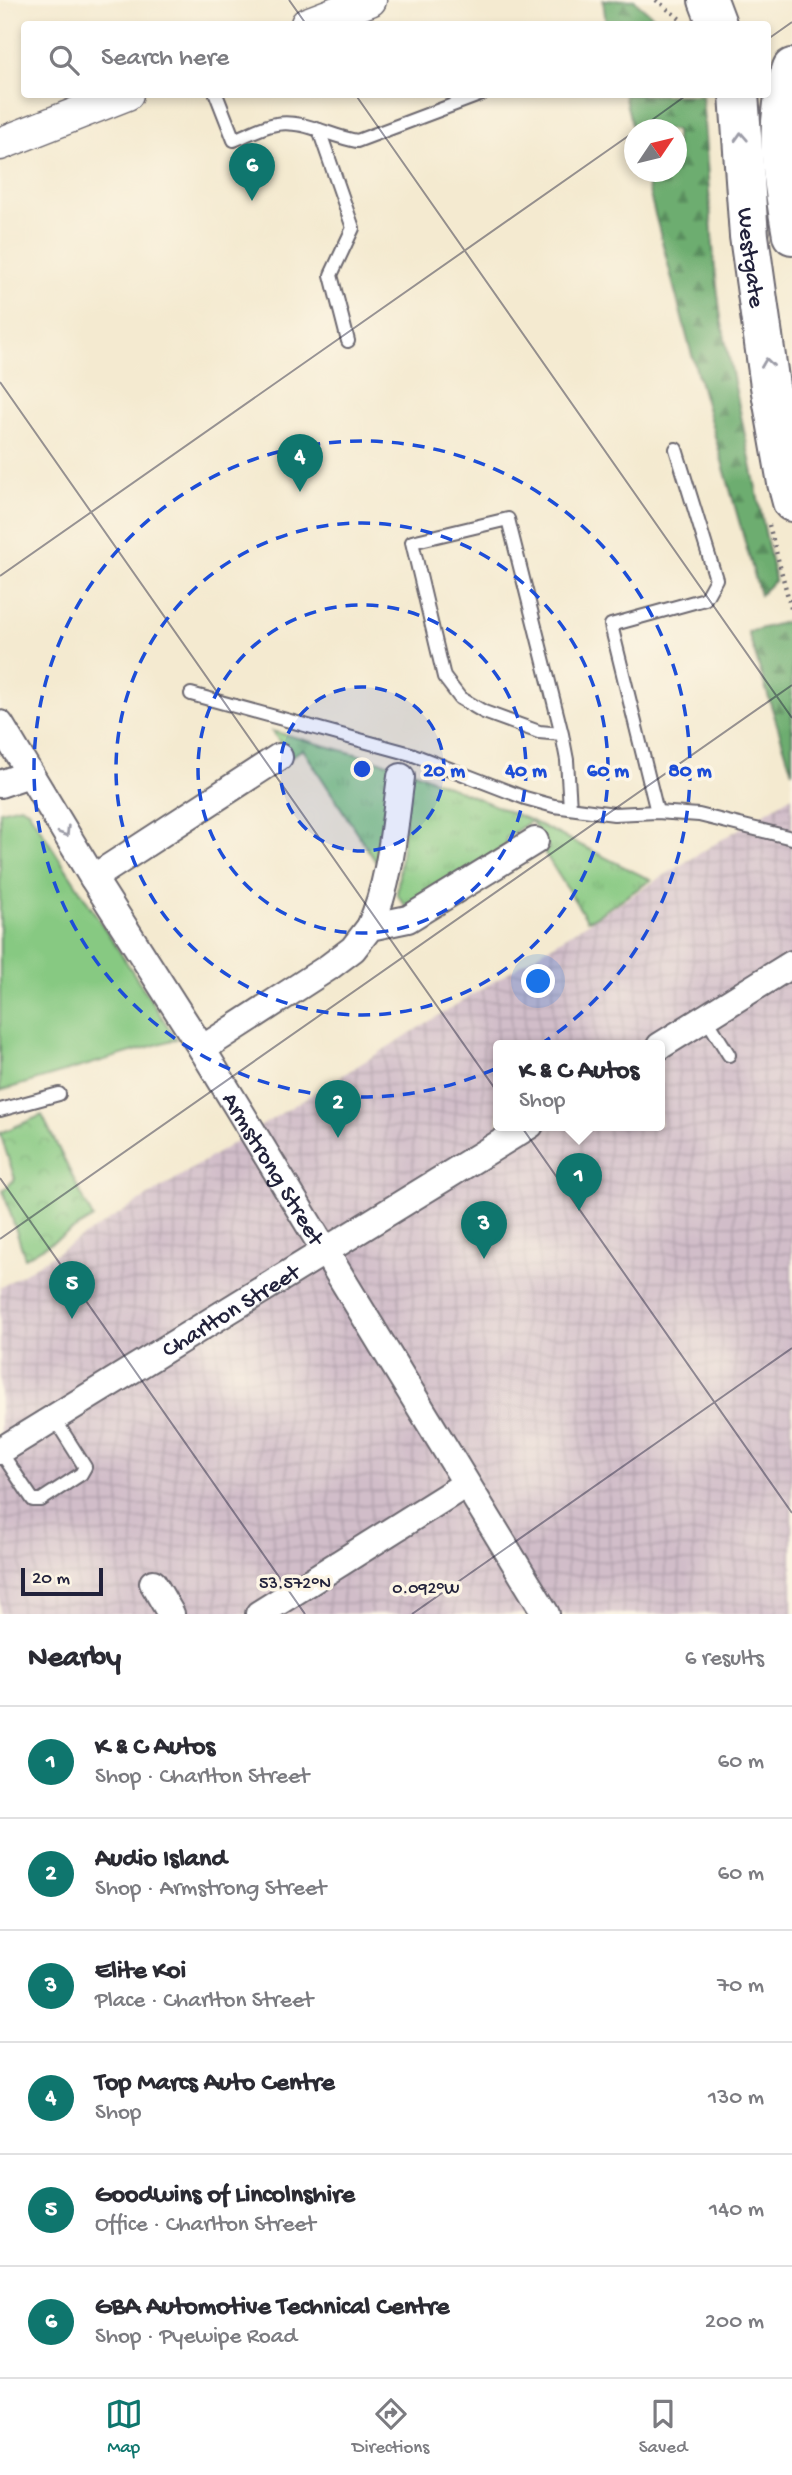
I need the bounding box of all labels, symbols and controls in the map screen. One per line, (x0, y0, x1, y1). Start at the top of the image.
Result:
search box (21, 21, 771, 98)
icon: search (45, 41, 83, 79)
text: Search here (101, 44, 229, 75)
north arrow (624, 119, 687, 182)
one-way arrow (734, 131, 749, 142)
pin: 6 (229, 143, 275, 201)
street label: Westgate (729, 207, 770, 310)
one-way arrow (760, 357, 775, 369)
pin: 4 (277, 434, 323, 492)
centre of rings (350, 757, 374, 781)
text: 20 m (423, 760, 465, 785)
text: 40 m (504, 760, 547, 785)
text: 60 m (587, 760, 629, 785)
text: 80 m (668, 760, 712, 785)
one-way arrow (56, 824, 69, 837)
your location (521, 964, 555, 998)
popup (493, 1040, 665, 1131)
text: K & C Autos (519, 1057, 639, 1088)
pin: 2 (315, 1080, 361, 1138)
street label: Armstrong Street (214, 1088, 330, 1254)
text: Shop (519, 1088, 565, 1115)
pin: 1 (556, 1153, 602, 1211)
pin: 3 (461, 1201, 507, 1259)
street label: Charlton Street (158, 1258, 308, 1366)
pin: 5 (49, 1261, 95, 1319)
scale bar (21, 1565, 103, 1597)
text: 20 m (32, 1568, 70, 1591)
text: 53.572°N (259, 1574, 331, 1595)
text: 0.092°W (392, 1579, 460, 1600)
text: Nearby (28, 1642, 121, 1677)
text: 6 results (685, 1646, 764, 1673)
text: K & C Autos (95, 1733, 215, 1764)
text: 1 (46, 1749, 56, 1776)
text: 60 m (718, 1749, 764, 1776)
text: Shop · Charlton Street (95, 1764, 309, 1791)
text: Audio Island (95, 1845, 227, 1876)
text: 2 (45, 1861, 57, 1888)
text: 60 m (718, 1861, 764, 1888)
text: Shop · Armstrong Street (95, 1876, 326, 1903)
text: Elite Koi (95, 1957, 186, 1988)
text: 3 (45, 1973, 57, 2000)
text: 70 m (717, 1973, 764, 2000)
text: Place · Charlton Street (95, 1988, 313, 2015)
text: Top Marcs Auto Centre (95, 2069, 335, 2100)
text: 4 (46, 2085, 56, 2112)
text: 130 m (708, 2085, 764, 2112)
text: Shop (95, 2100, 141, 2127)
text: Goodwins of Lincolnshire (95, 2181, 355, 2212)
text: 5 (45, 2197, 57, 2224)
text: 140 m (709, 2197, 764, 2224)
text: Office · Charlton Street (95, 2212, 316, 2239)
text: GBA Automotive Technical Centre (95, 2293, 450, 2324)
text: 6 (45, 2309, 57, 2336)
text: 200 m (705, 2309, 764, 2336)
text: Shop · Pyewipe Road (95, 2324, 297, 2351)
tab: Map (105, 2395, 143, 2460)
tab: Directions (352, 2395, 429, 2460)
tab: Saved (639, 2395, 687, 2460)

